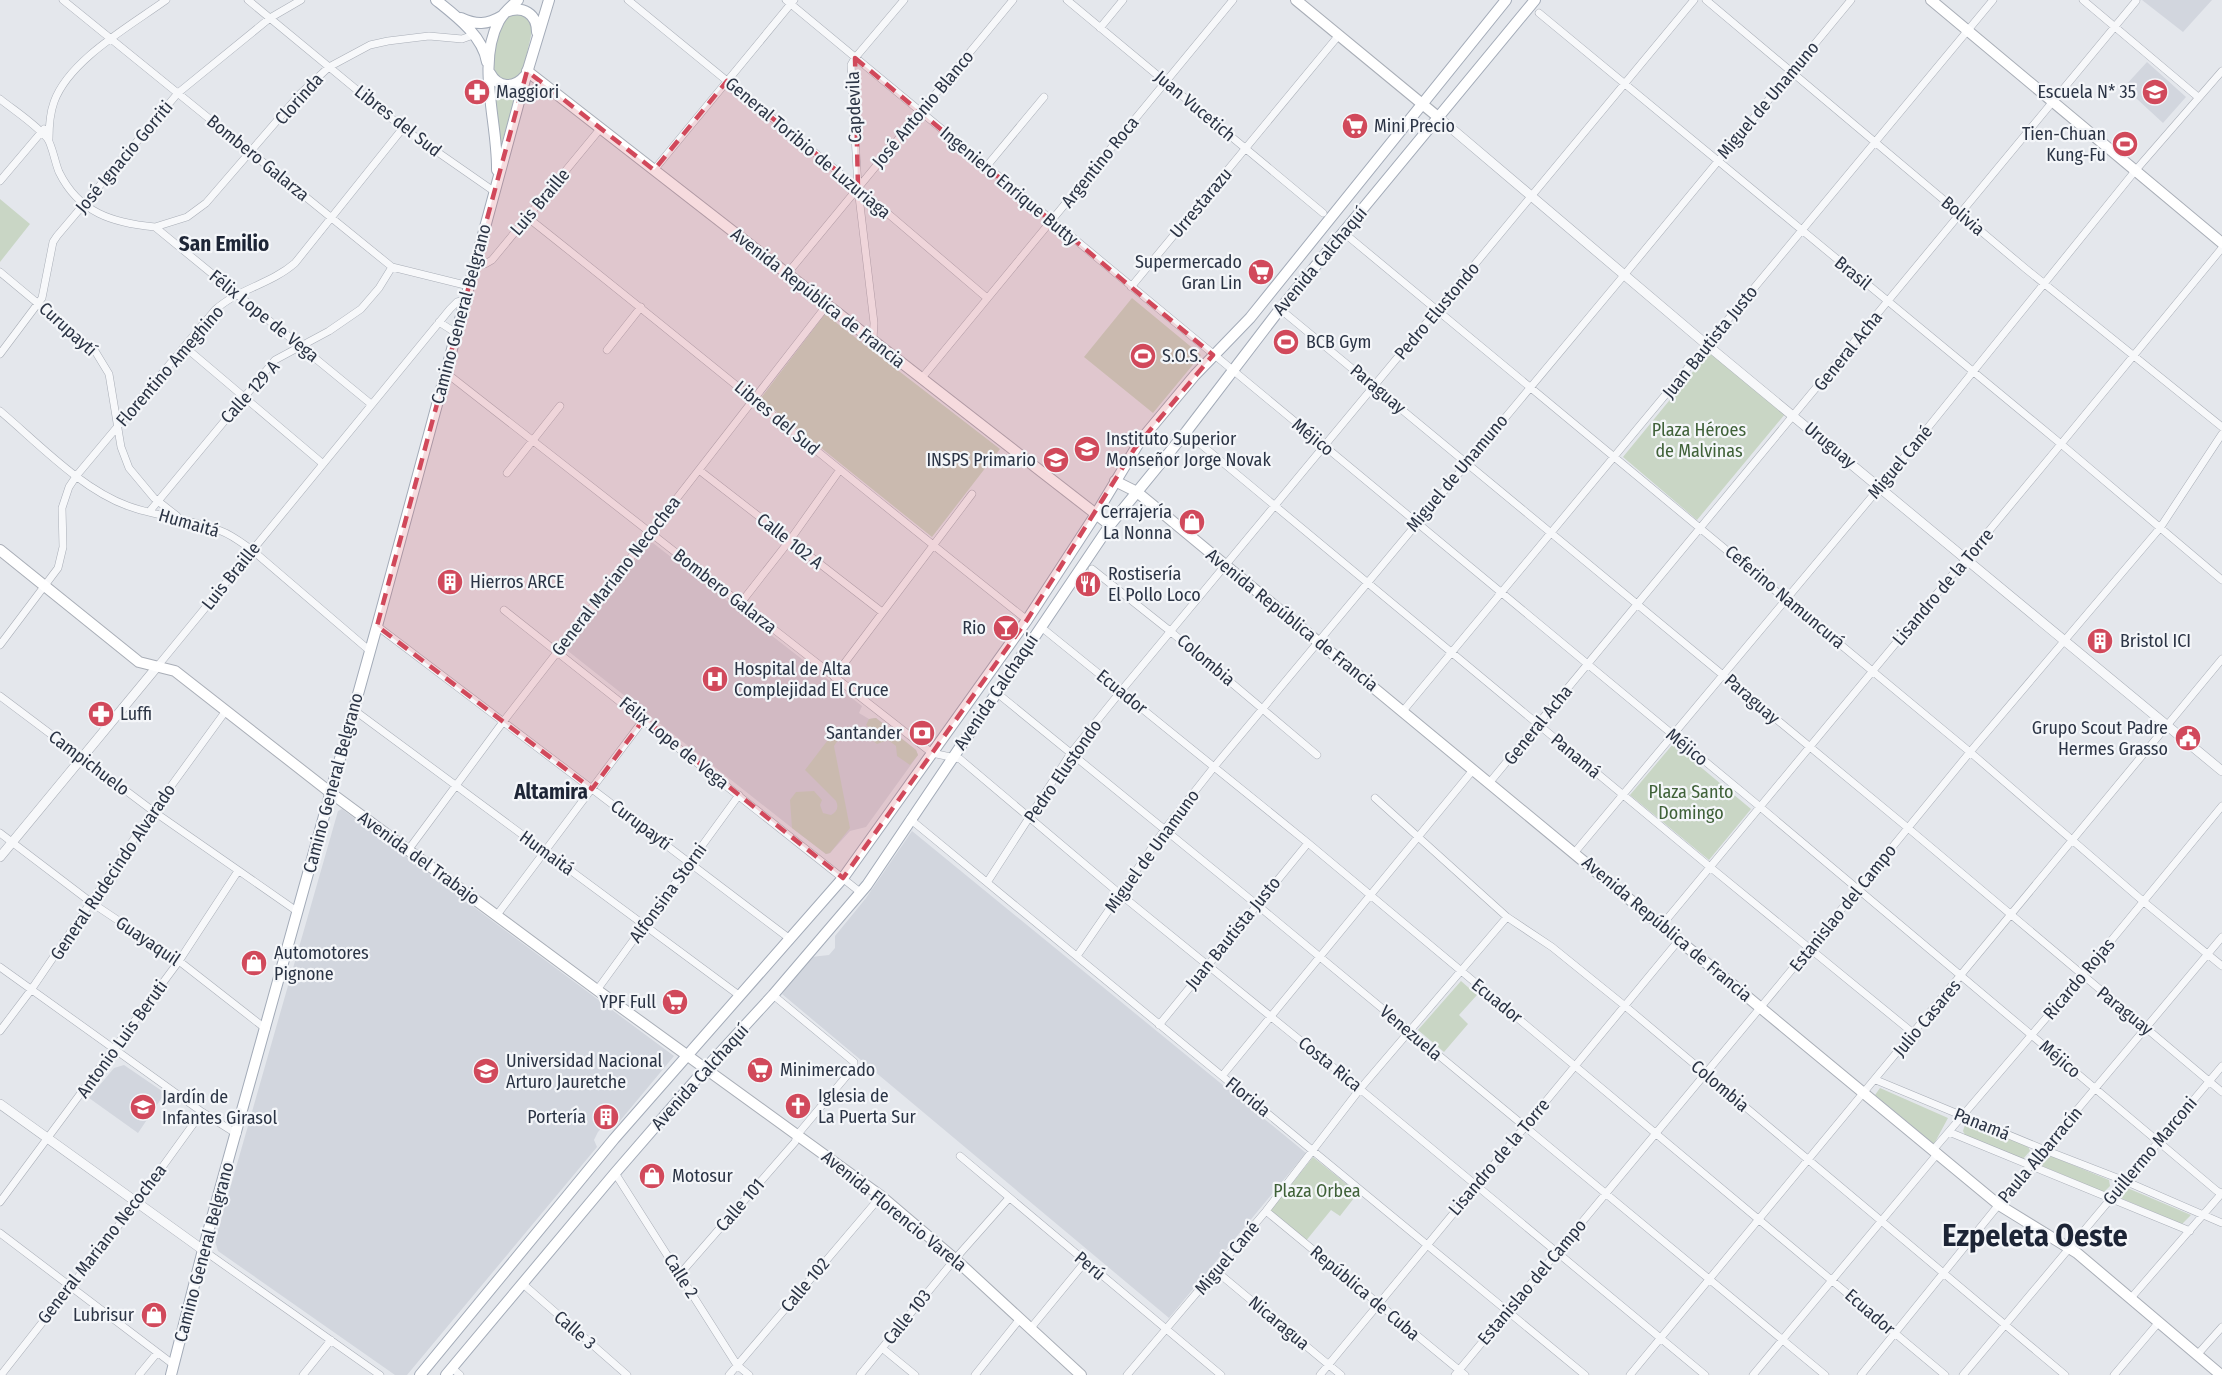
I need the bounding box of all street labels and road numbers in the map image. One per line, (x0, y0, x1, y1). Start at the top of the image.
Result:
street label: Miguel de Unamuno (1712, 37, 1824, 163)
street label: José Antonio Blanco (867, 46, 979, 172)
street label: Juan Vucetich (1150, 66, 1240, 146)
street label: Clorinda (270, 69, 328, 129)
street label: Capdevila (842, 71, 866, 143)
street label: General Toribio de Luzuriaga (721, 72, 895, 224)
street label: Libres del Sud (350, 80, 446, 162)
street label: José Ignacio Gorriti (71, 96, 177, 218)
street label: Bombero Galarza (202, 110, 314, 206)
street label: Argentino Roca (1057, 112, 1144, 212)
street label: Ingeniero Enrique Butty (936, 122, 1082, 250)
street label: Urrestarazu (1165, 163, 1237, 243)
street label: Luis Braille (506, 164, 574, 240)
street label: Bolivia (1937, 192, 1989, 241)
street label: Avenida Calchaquí (1268, 202, 1372, 320)
street label: Camino General Belgrano (426, 221, 496, 407)
street label: Avenida República de Francia (727, 223, 910, 373)
street label: Brasil (1830, 251, 1876, 295)
street label: Pedro Elustondo (1390, 258, 1484, 364)
street label: Félix Lope de Vega (205, 265, 323, 367)
street label: Juan Bautista Justo (1658, 281, 1762, 403)
street label: Curupaytí (34, 297, 102, 361)
street label: Florentino Ameghino (111, 301, 229, 431)
street label: General Acha (1809, 306, 1887, 395)
street label: Calle 129 A (216, 355, 284, 428)
street label: Paraguay (1346, 359, 1410, 419)
street label: Libres del Sud (730, 376, 824, 460)
street label: Miguel de Unamuno (1401, 410, 1513, 536)
street label: Méjico (1288, 413, 1338, 461)
street label: Uruguay (1800, 417, 1860, 473)
street label: Miguel Cané (1863, 421, 1937, 503)
street label: General Mariano Necochea (547, 492, 685, 660)
street label: Humaitá (156, 504, 222, 542)
street label: Calle 102 A (753, 508, 828, 574)
street label: Lisandro de la Torre (1888, 524, 1998, 650)
street label: Luis Braille (197, 538, 265, 614)
street label: Ceferino Namuncurá (1721, 540, 1850, 654)
street label: Bombero Galarza (669, 544, 781, 638)
street label: Avenida República de Francia (1202, 544, 1383, 696)
street label: Colombia (1172, 629, 1240, 691)
street label: Avenida Calchaquí (949, 630, 1043, 754)
street label: Ecuador (1092, 665, 1153, 720)
street label: Paraguay (1720, 669, 1784, 729)
street label: General Acha (1499, 680, 1577, 769)
street label: Camino General Belgrano (298, 690, 368, 876)
street label: Félix Lope de Vega (615, 692, 733, 794)
street label: Pedro Elustondo (1019, 715, 1107, 827)
street label: Méjico (1662, 723, 1712, 771)
street label: Campichuelo (44, 726, 134, 800)
street label: Panamá (1547, 729, 1606, 783)
street label: General Rudecindo Alvarado (46, 780, 180, 964)
street label: Miguel de Unamuno (1100, 785, 1204, 917)
street label: Curupaytí (606, 795, 676, 855)
street label: Avenida del Trabajo (354, 807, 484, 909)
street label: Humaitá (515, 826, 579, 880)
street label: Alfonsina Storni (625, 839, 711, 947)
street label: Estanislao del Campo (1785, 840, 1901, 976)
street label: Avenida República de Francia (1578, 851, 1757, 1007)
street label: Juan Bautista Justo (1181, 872, 1285, 994)
street label: Guayaquil (111, 911, 185, 971)
street label: Ricardo Rojas (2039, 933, 2120, 1024)
street label: Ecuador (1467, 974, 1528, 1029)
street label: Julio Casares (1888, 975, 1966, 1061)
street label: Antonio Luis Beruti (72, 976, 172, 1102)
street label: Paraguay (2092, 982, 2158, 1040)
street label: Venezuela (1375, 1001, 1447, 1066)
street label: Avenida Calchaquí (647, 1019, 754, 1134)
street label: Costa Rica (1294, 1032, 1366, 1096)
street label: Méjico (2035, 1035, 2085, 1083)
street label: Colombia (1686, 1055, 1754, 1117)
street label: Florida (1221, 1072, 1275, 1122)
street label: Guillermo Marconi (2098, 1092, 2202, 1210)
street label: Lisandro de la Torre (1444, 1094, 1554, 1220)
street label: Paula Albarracín (1993, 1102, 2087, 1208)
street label: Panamá (1951, 1103, 2013, 1145)
street label: Avenida Florencio Varela (817, 1146, 971, 1276)
street label: Camino General Belgrano (169, 1159, 239, 1345)
street label: General Mariano Necochea (33, 1160, 171, 1328)
street label: Calle 101 (711, 1174, 769, 1236)
street label: Estanislao del Campo (1473, 1215, 1591, 1349)
street label: Miguel Cané (1190, 1217, 1264, 1299)
street label: República de Cuba (1306, 1241, 1424, 1345)
street label: Perú (1070, 1247, 1110, 1285)
street label: Calle 2 (659, 1250, 703, 1302)
street label: Calle 102 (776, 1253, 834, 1317)
street label: Ecuador (1840, 1284, 1900, 1340)
street label: Calle 103 (878, 1285, 936, 1349)
street label: Nicaragua (1244, 1291, 1314, 1355)
street label: Calle 3 (550, 1306, 600, 1354)

